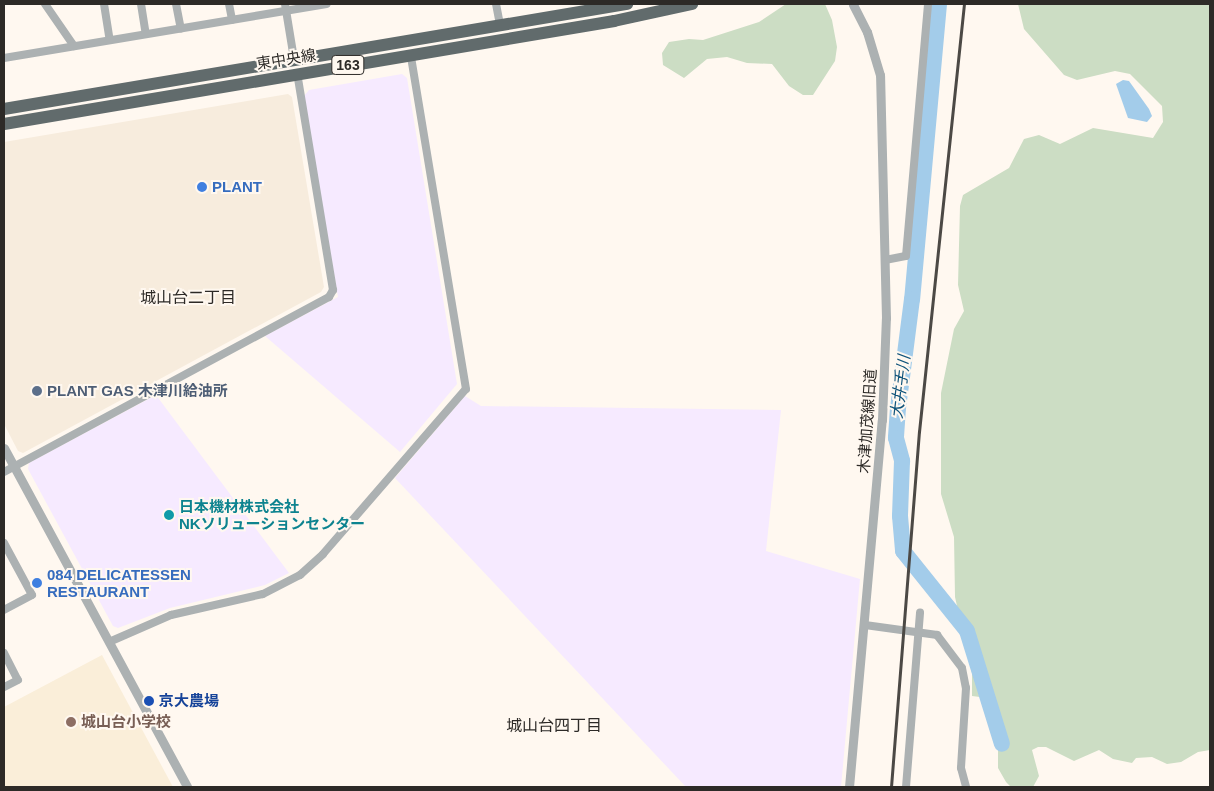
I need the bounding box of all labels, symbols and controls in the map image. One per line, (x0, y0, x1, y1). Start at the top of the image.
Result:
street label: 東中央線 (255, 45, 317, 73)
road number: 163 (330, 54, 366, 76)
place label: PLANT (212, 178, 262, 196)
marker: PLANT (196, 181, 208, 193)
district label: 城山台二丁目 (140, 288, 236, 308)
water label: 大井手川 (888, 354, 914, 420)
street label: 木津加茂線旧道 (854, 368, 880, 474)
place label: PLANT GAS 木津川給油所 (47, 382, 228, 400)
marker: PLANT GAS 木津川給油所 (31, 385, 43, 397)
place label: 日本機材株式会社 NKソリューションセンター (179, 497, 366, 532)
marker: 日本機材株式会社 NKソリューションセンター (163, 509, 175, 521)
place label: 084 DELICATESSEN RESTAURANT (47, 565, 191, 600)
marker: 084 DELICATESSEN RESTAURANT (31, 577, 43, 589)
place label: 京大農場 (159, 692, 219, 710)
marker: 京大農場 (143, 695, 155, 707)
place label: 城山台小学校 (81, 713, 171, 731)
marker: 城山台小学校 (65, 716, 77, 728)
district label: 城山台四丁目 (506, 716, 602, 736)

